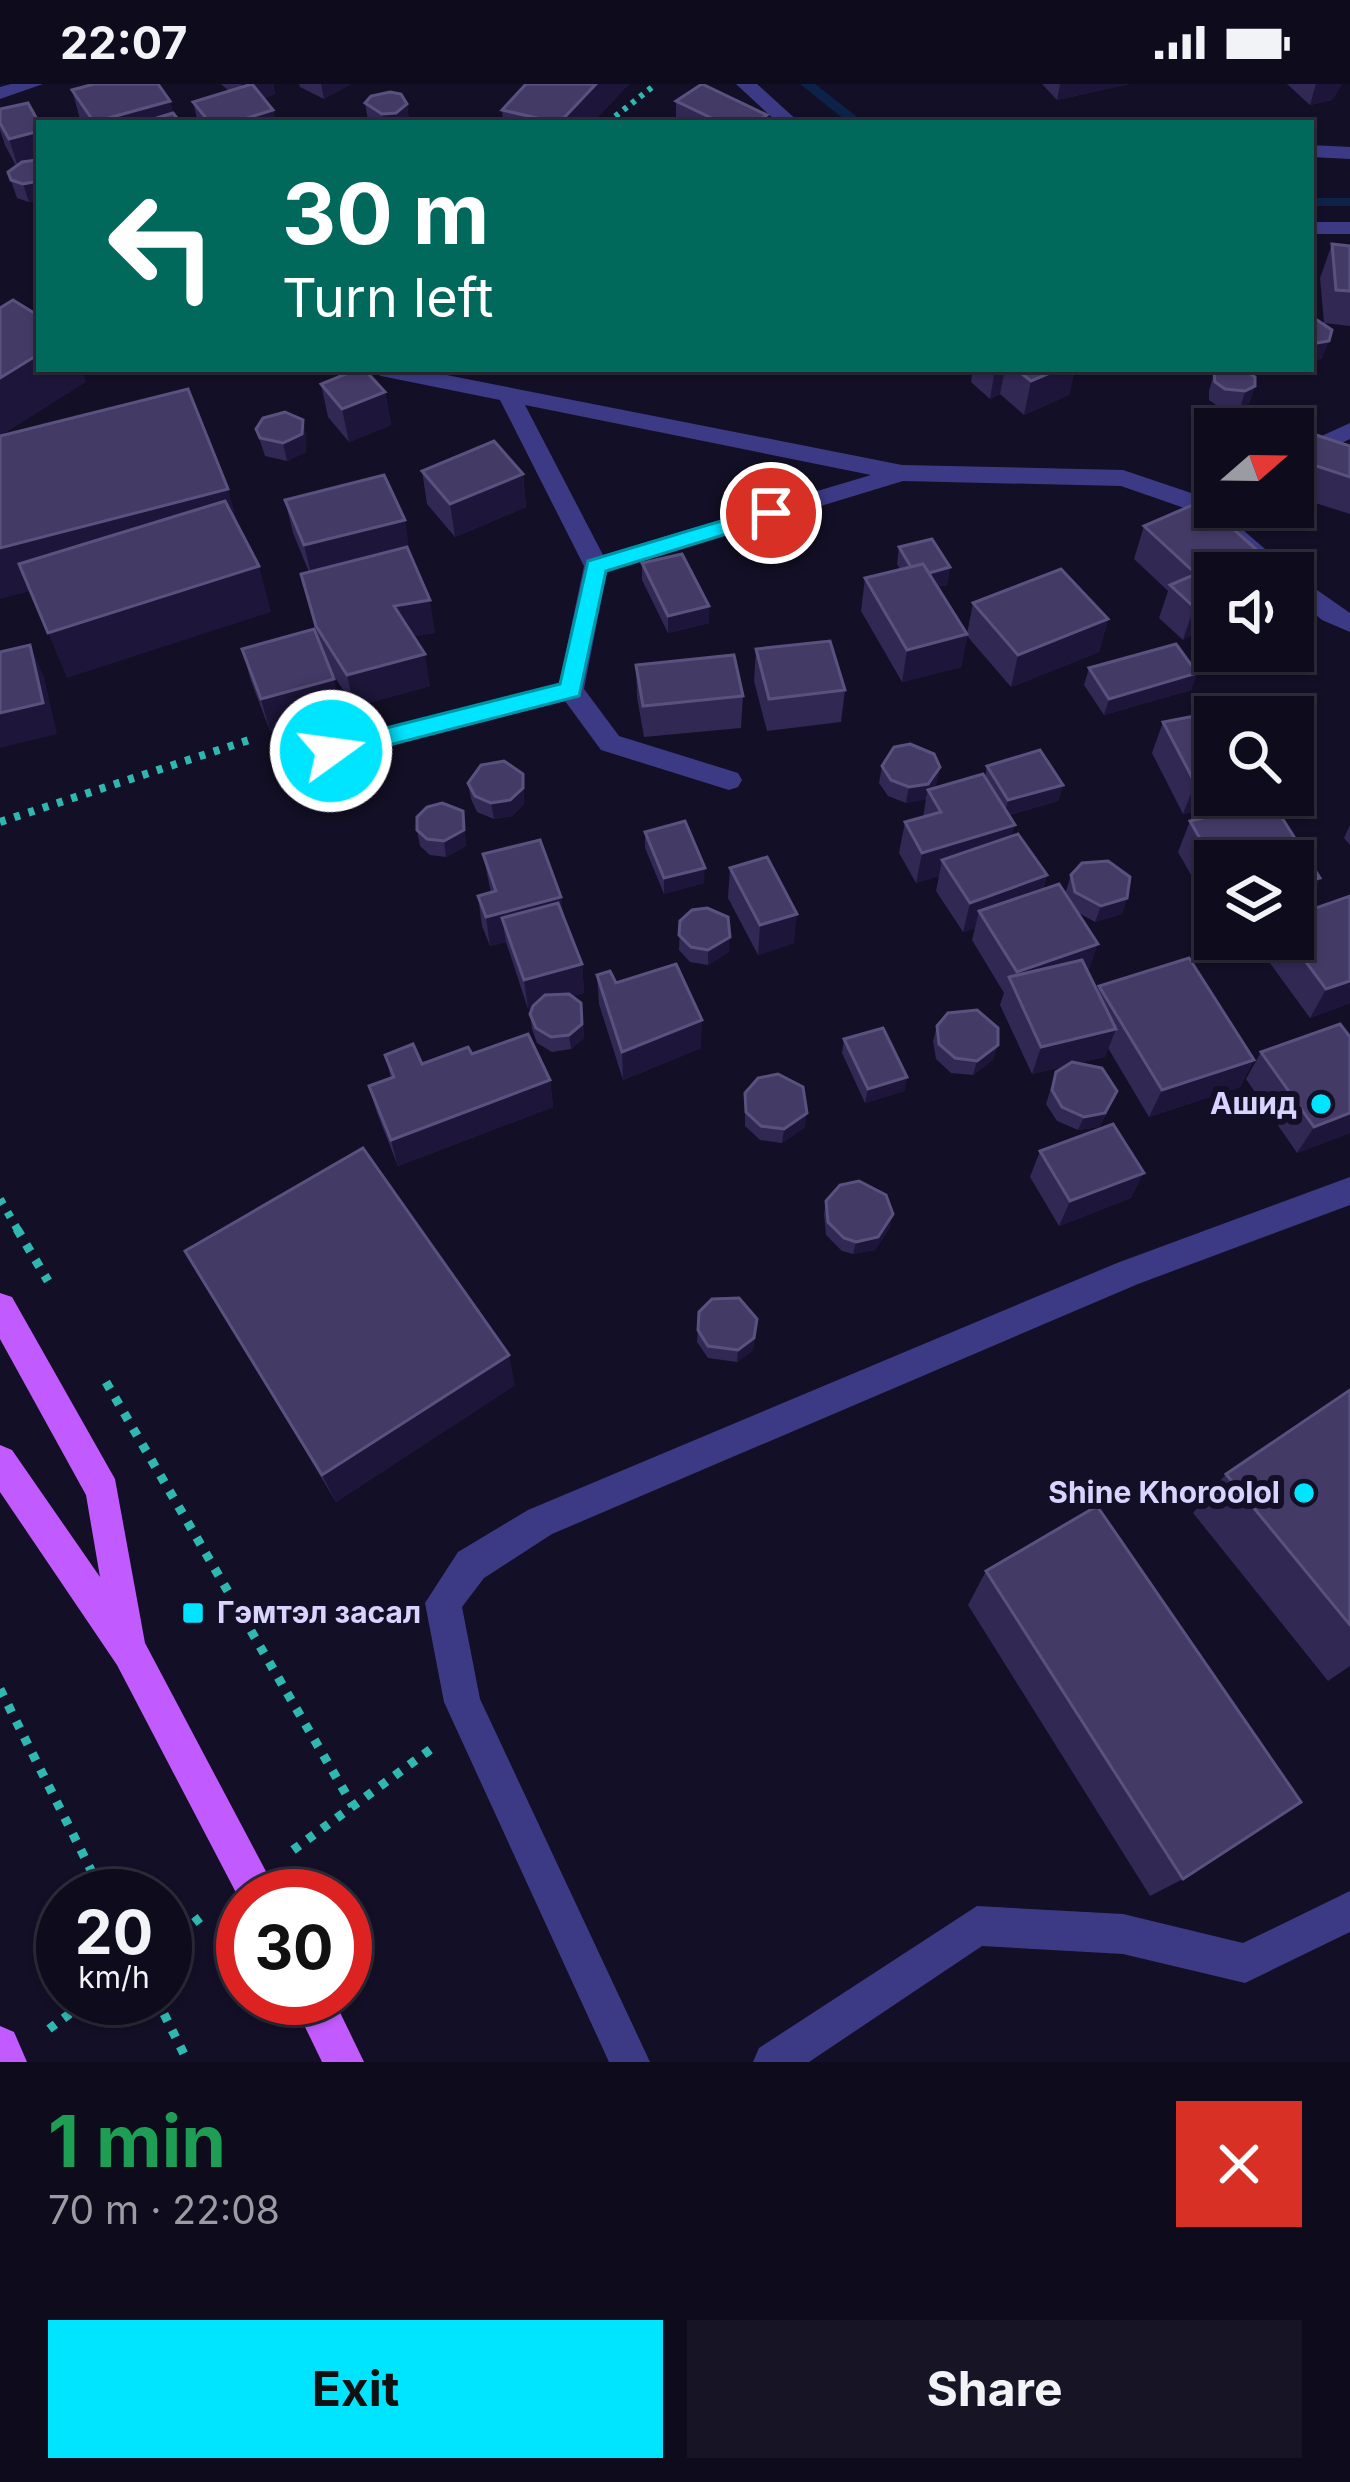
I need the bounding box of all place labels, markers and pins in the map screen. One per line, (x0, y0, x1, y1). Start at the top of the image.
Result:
pin (720, 462, 822, 564)
place label: Ашид (1210, 1085, 1297, 1121)
marker: Ашид (1308, 1091, 1334, 1117)
place label: Shine Khoroolol (1048, 1474, 1280, 1510)
marker: Shine Khoroolol (1291, 1480, 1317, 1506)
place label: Гэмтэл засал (217, 1594, 421, 1630)
marker: Гэмтэл засал (180, 1600, 206, 1626)

